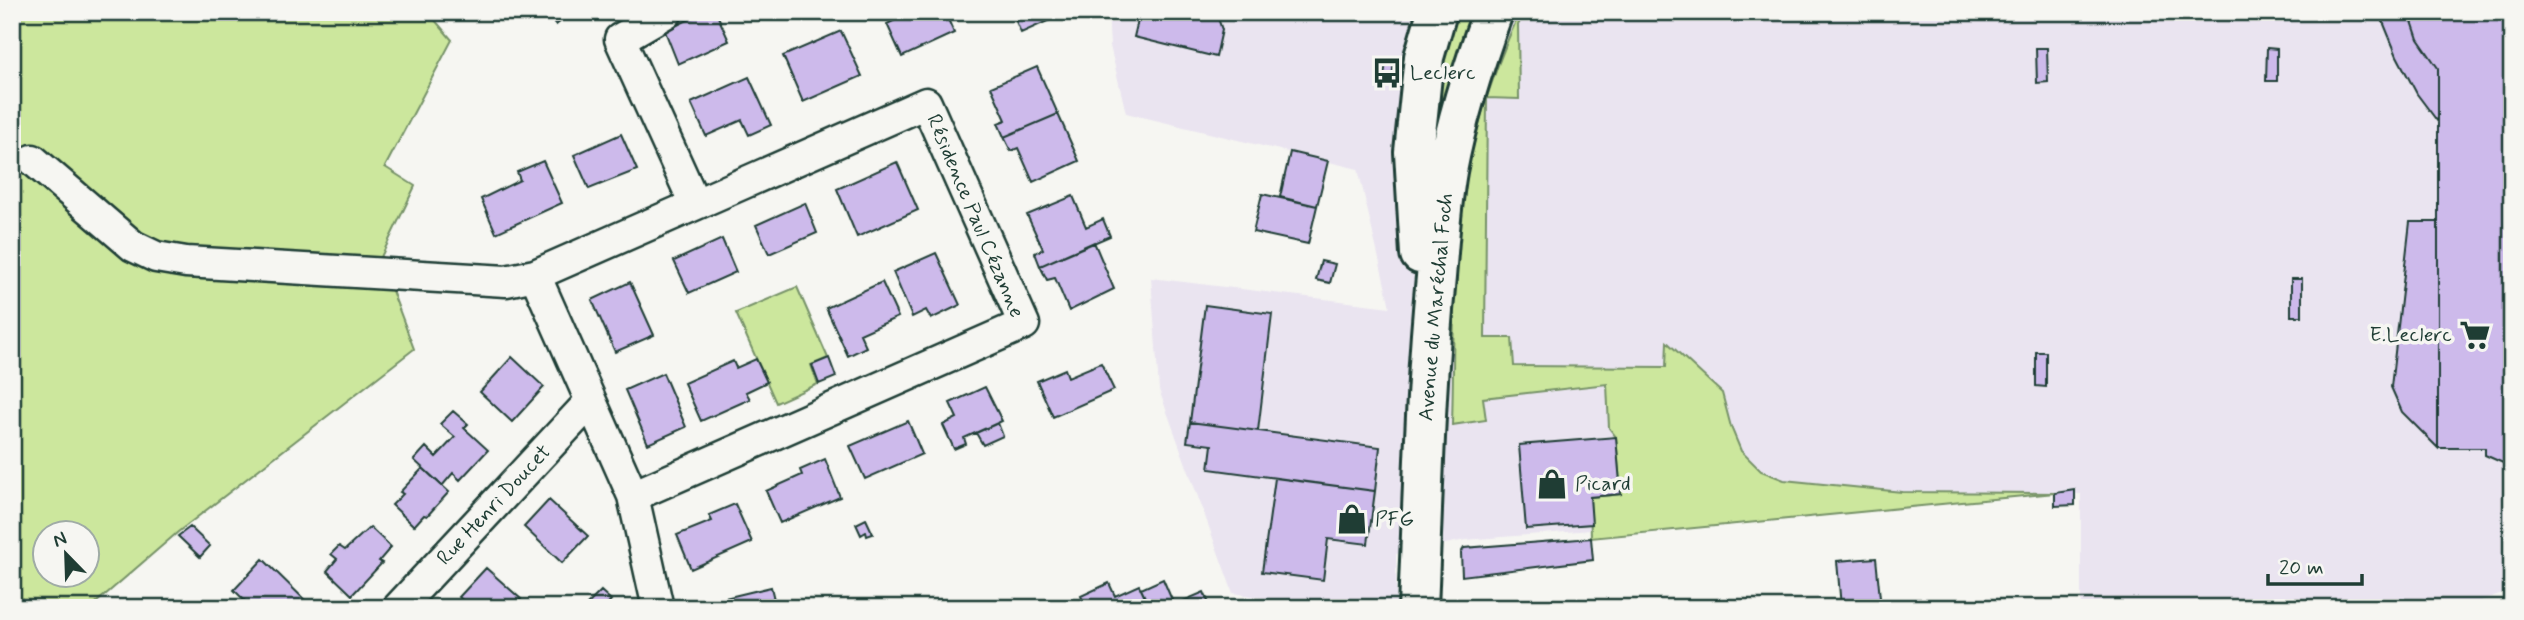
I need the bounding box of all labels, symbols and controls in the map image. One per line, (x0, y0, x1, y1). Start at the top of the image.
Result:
bus stop icon: Leclerc (1370, 56, 1404, 90)
place label: Leclerc (1410, 59, 1476, 87)
street label: Résidence Paul Cézanne (919, 110, 1031, 322)
street label: Avenue du Maréchal Foch (1412, 192, 1460, 422)
supermarket icon: E.Leclerc (2458, 318, 2492, 352)
place label: E.Leclerc (2370, 321, 2452, 349)
street label: Rue Henri Doucet (431, 438, 557, 571)
shop icon: Picard (1535, 467, 1569, 501)
place label: Picard (1575, 470, 1631, 498)
shop icon: PFG (1335, 502, 1369, 536)
place label: PFG (1375, 505, 1414, 533)
north arrow (32, 518, 102, 588)
text: N (49, 526, 71, 554)
scale bar (2268, 543, 2363, 587)
text: 20 m (2279, 554, 2324, 582)

